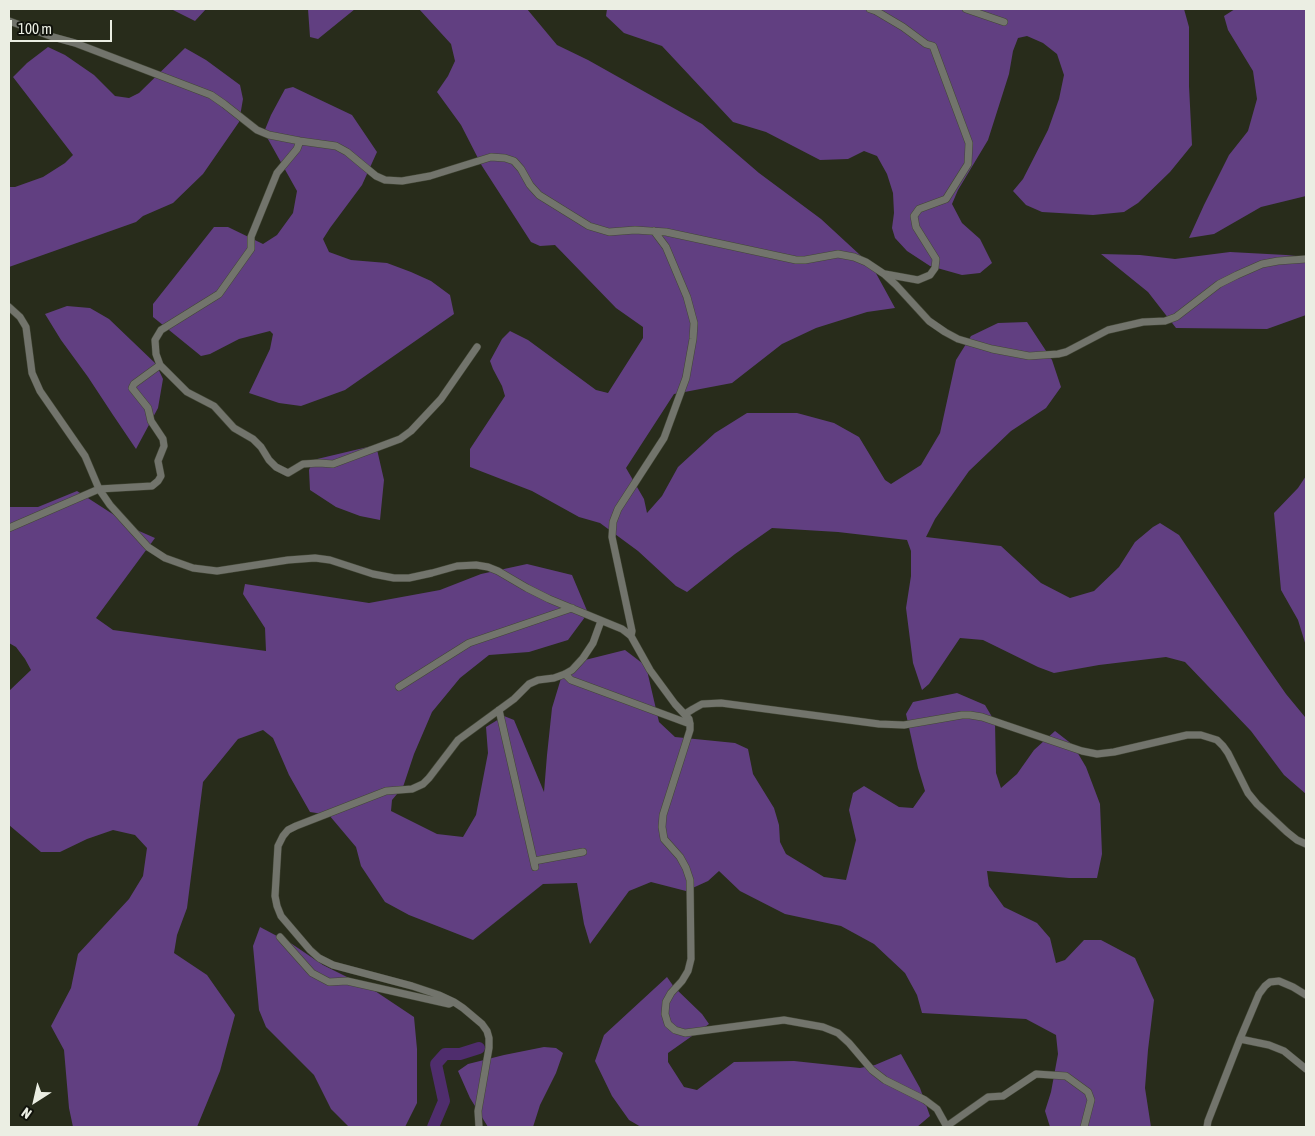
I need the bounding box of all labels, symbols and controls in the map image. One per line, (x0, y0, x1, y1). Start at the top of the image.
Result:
scale bar (12, 10, 115, 42)
text: 100 m (18, 20, 52, 37)
north arrow (10, 1076, 60, 1126)
text: N (18, 1104, 34, 1122)

